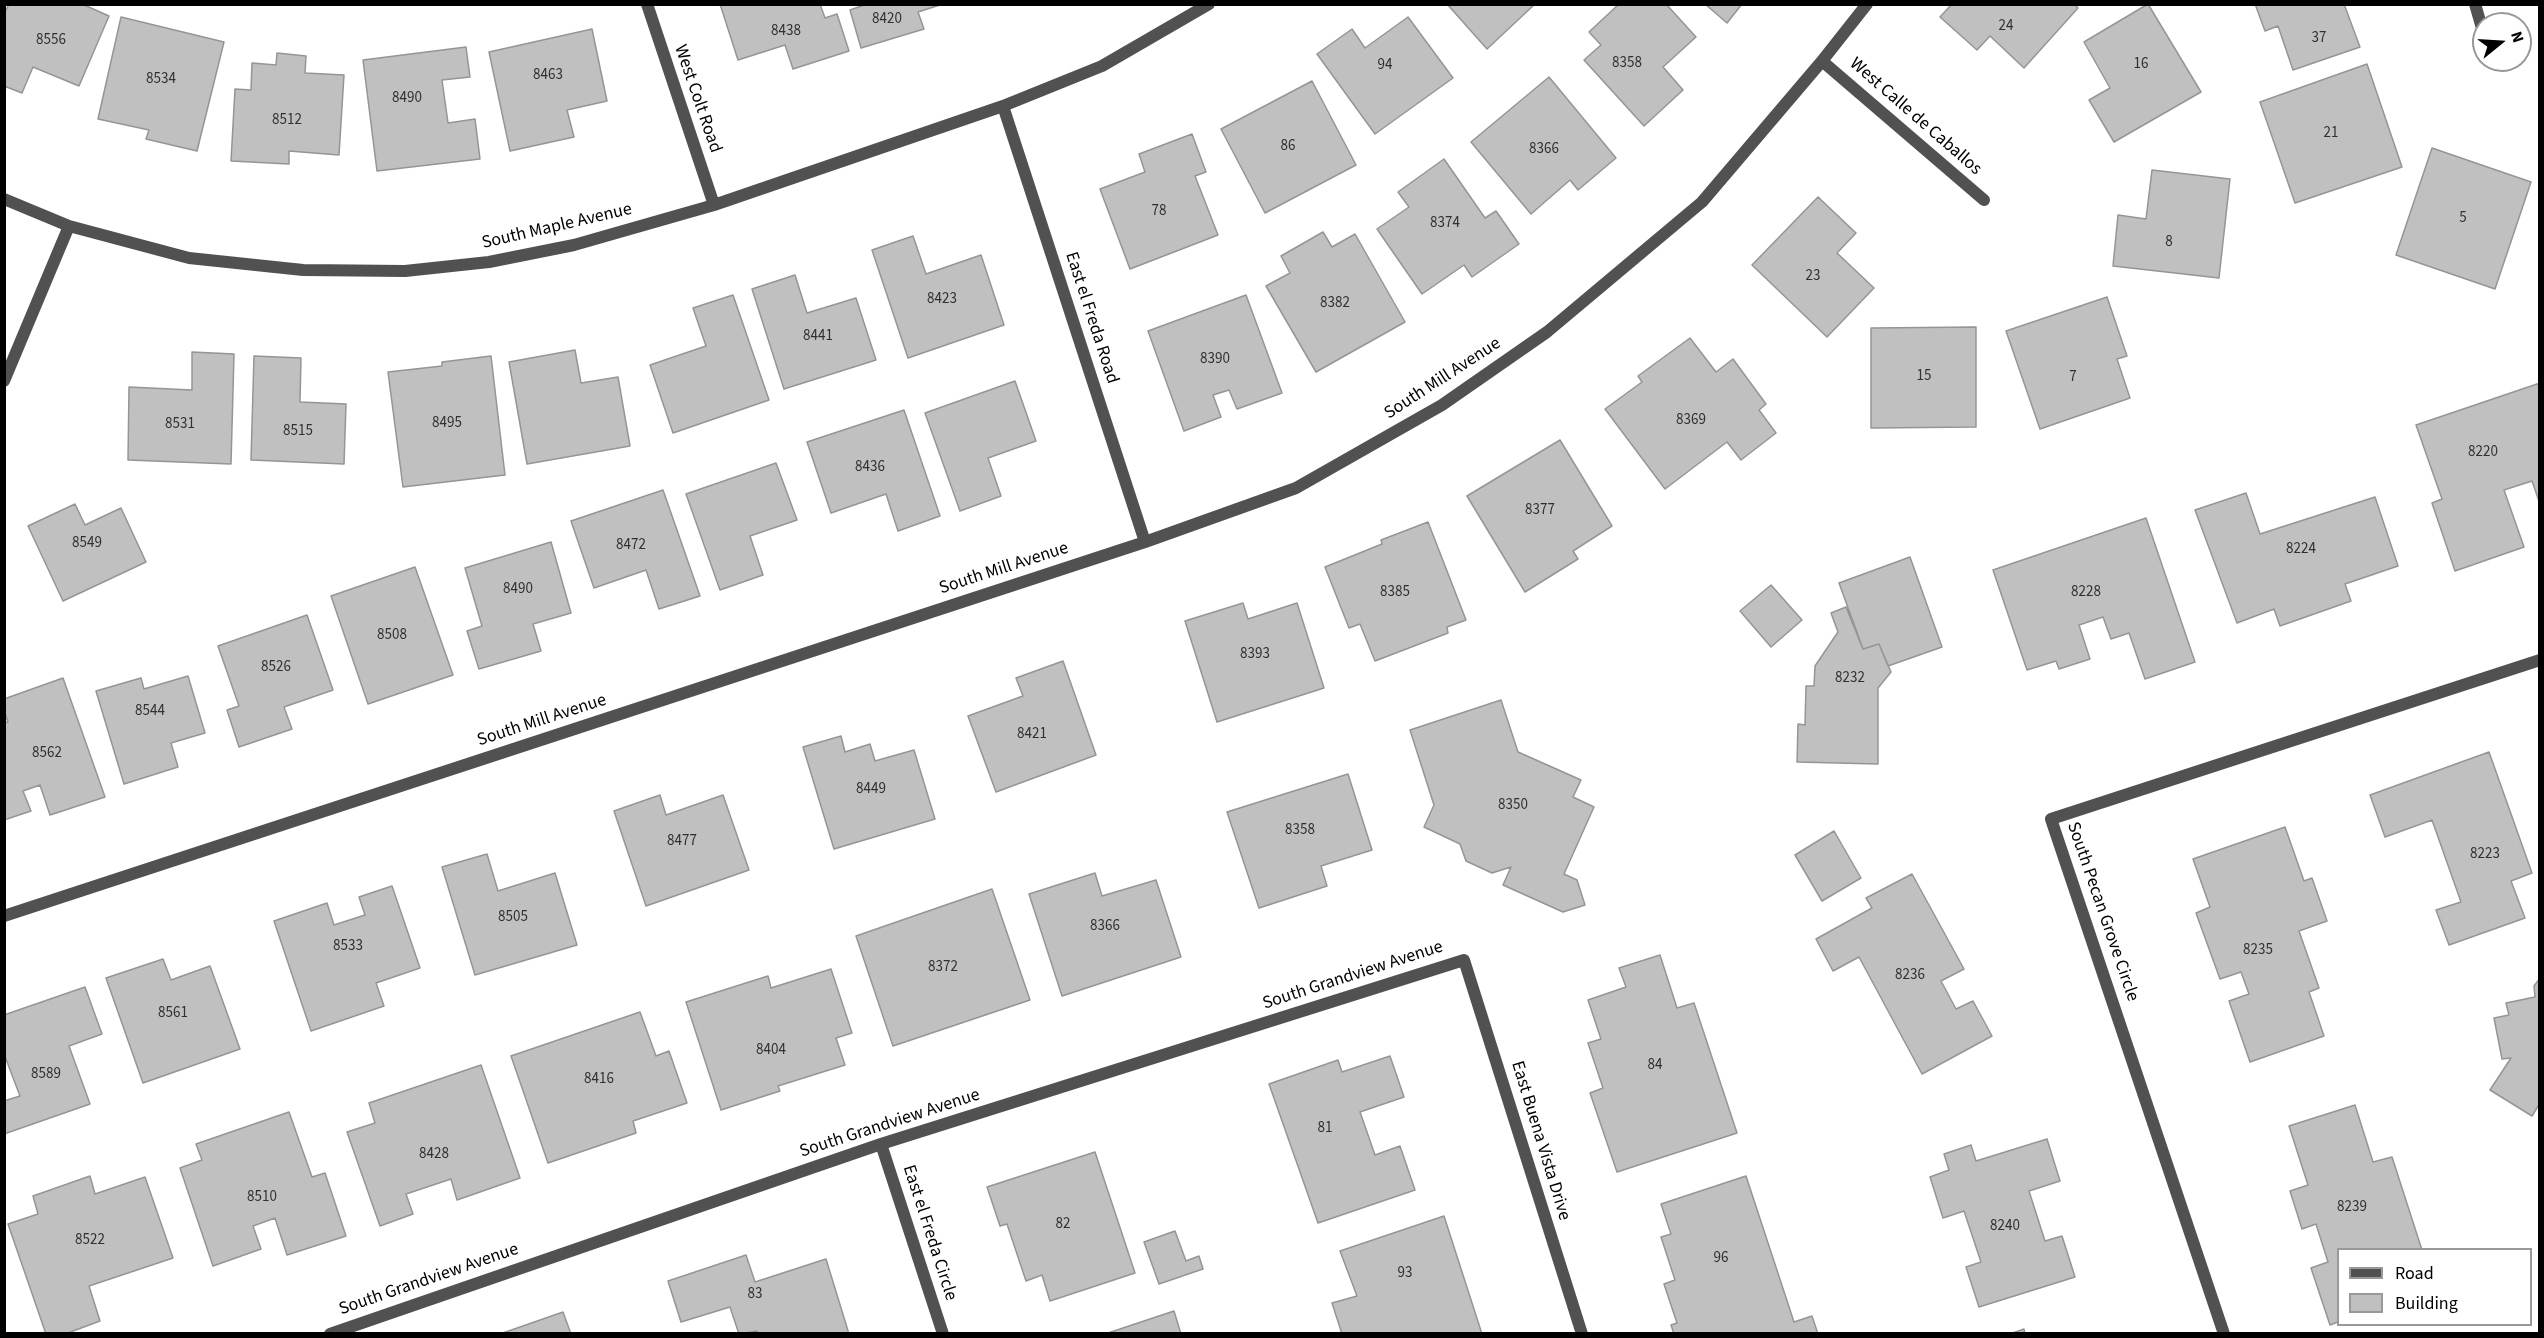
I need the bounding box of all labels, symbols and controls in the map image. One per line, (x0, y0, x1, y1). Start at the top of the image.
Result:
house number: 8420 (872, 11, 902, 29)
north arrow (2472, 12, 2532, 72)
house number: 24 (1999, 18, 2013, 36)
house number: 8438 (771, 23, 801, 41)
text: N (2505, 29, 2529, 46)
house number: 37 (2312, 30, 2326, 48)
house number: 8556 (36, 32, 66, 50)
street label: West Colt Road (668, 42, 726, 156)
street label: West Calle de Caballos (1844, 54, 1986, 180)
house number: 8358 (1612, 55, 1642, 73)
house number: 16 (2134, 56, 2148, 74)
house number: 94 (1378, 57, 1392, 75)
house number: 8463 (533, 67, 563, 85)
house number: 8534 (146, 71, 176, 89)
house number: 8490 (392, 90, 422, 108)
house number: 8512 (272, 112, 302, 130)
house number: 21 (2324, 125, 2338, 143)
house number: 86 (1281, 138, 1295, 156)
house number: 8366 (1529, 141, 1559, 159)
street label: South Maple Avenue (480, 199, 634, 255)
house number: 78 (1152, 203, 1166, 221)
house number: 5 (2459, 210, 2467, 228)
house number: 8374 (1430, 215, 1460, 233)
house number: 8 (2165, 234, 2173, 252)
street label: East el Freda Road (1060, 249, 1122, 387)
house number: 23 (1806, 268, 1820, 286)
house number: 8423 (927, 291, 957, 309)
house number: 8382 (1320, 295, 1350, 313)
house number: 8441 (803, 328, 833, 346)
street label: South Mill Avenue (1381, 333, 1505, 425)
house number: 8390 (1200, 351, 1230, 369)
house number: 15 (1917, 368, 1931, 386)
house number: 7 (2069, 369, 2077, 387)
house number: 8369 (1676, 412, 1706, 430)
house number: 8495 (432, 415, 462, 433)
house number: 8531 (165, 416, 195, 434)
house number: 8515 (283, 423, 313, 441)
house number: 8220 (2468, 444, 2498, 462)
house number: 8436 (855, 459, 885, 477)
house number: 8377 (1525, 502, 1555, 520)
house number: 8549 (72, 535, 102, 553)
house number: 8472 (616, 537, 646, 555)
street label: South Mill Avenue (937, 538, 1071, 600)
house number: 8224 (2286, 541, 2316, 559)
house number: 8490 (503, 581, 533, 599)
house number: 8385 (1380, 584, 1410, 602)
house number: 8228 (2071, 584, 2101, 602)
house number: 8508 (377, 627, 407, 645)
house number: 8393 (1240, 646, 1270, 664)
house number: 8526 (261, 659, 291, 677)
house number: 8232 (1835, 670, 1865, 688)
street label: South Mill Avenue (475, 690, 609, 752)
house number: 8544 (135, 703, 165, 721)
house number: 8421 (1017, 726, 1047, 744)
house number: 8562 (32, 745, 62, 763)
house number: 8449 (856, 781, 886, 799)
house number: 8350 (1498, 797, 1528, 815)
street label: South Pecan Grove Circle (2061, 820, 2143, 1004)
house number: 8358 (1285, 822, 1315, 840)
house number: 8477 (667, 833, 697, 851)
house number: 8223 (2470, 846, 2500, 864)
house number: 8505 (498, 909, 528, 927)
house number: 8366 (1090, 918, 1120, 936)
street label: South Grandview Avenue (1260, 937, 1446, 1015)
house number: 8533 (333, 938, 363, 956)
house number: 8235 (2243, 942, 2273, 960)
house number: 8372 (928, 959, 958, 977)
house number: 8236 (1895, 967, 1925, 985)
house number: 8561 (158, 1005, 188, 1023)
house number: 8404 (756, 1042, 786, 1060)
house number: 84 (1648, 1057, 1662, 1075)
street label: East Buena Vista Drive (1505, 1059, 1575, 1223)
house number: 8589 (31, 1066, 61, 1084)
house number: 8416 (584, 1071, 614, 1089)
street label: South Grandview Avenue (797, 1085, 983, 1163)
house number: 81 (1318, 1120, 1332, 1138)
house number: 8428 (419, 1146, 449, 1164)
street label: East el Freda Circle (897, 1163, 961, 1303)
house number: 8510 (247, 1189, 277, 1207)
house number: 8239 (2337, 1199, 2367, 1217)
house number: 82 (1056, 1216, 1070, 1234)
house number: 8240 (1990, 1218, 2020, 1236)
house number: 8522 (75, 1232, 105, 1250)
street label: South Grandview Avenue (336, 1239, 522, 1321)
legend (2337, 1248, 2532, 1326)
house number: 96 (1714, 1250, 1728, 1268)
text: Road (2395, 1261, 2434, 1286)
house number: 93 (1398, 1265, 1412, 1283)
house number: 83 (748, 1286, 762, 1304)
text: Building (2395, 1291, 2458, 1316)

